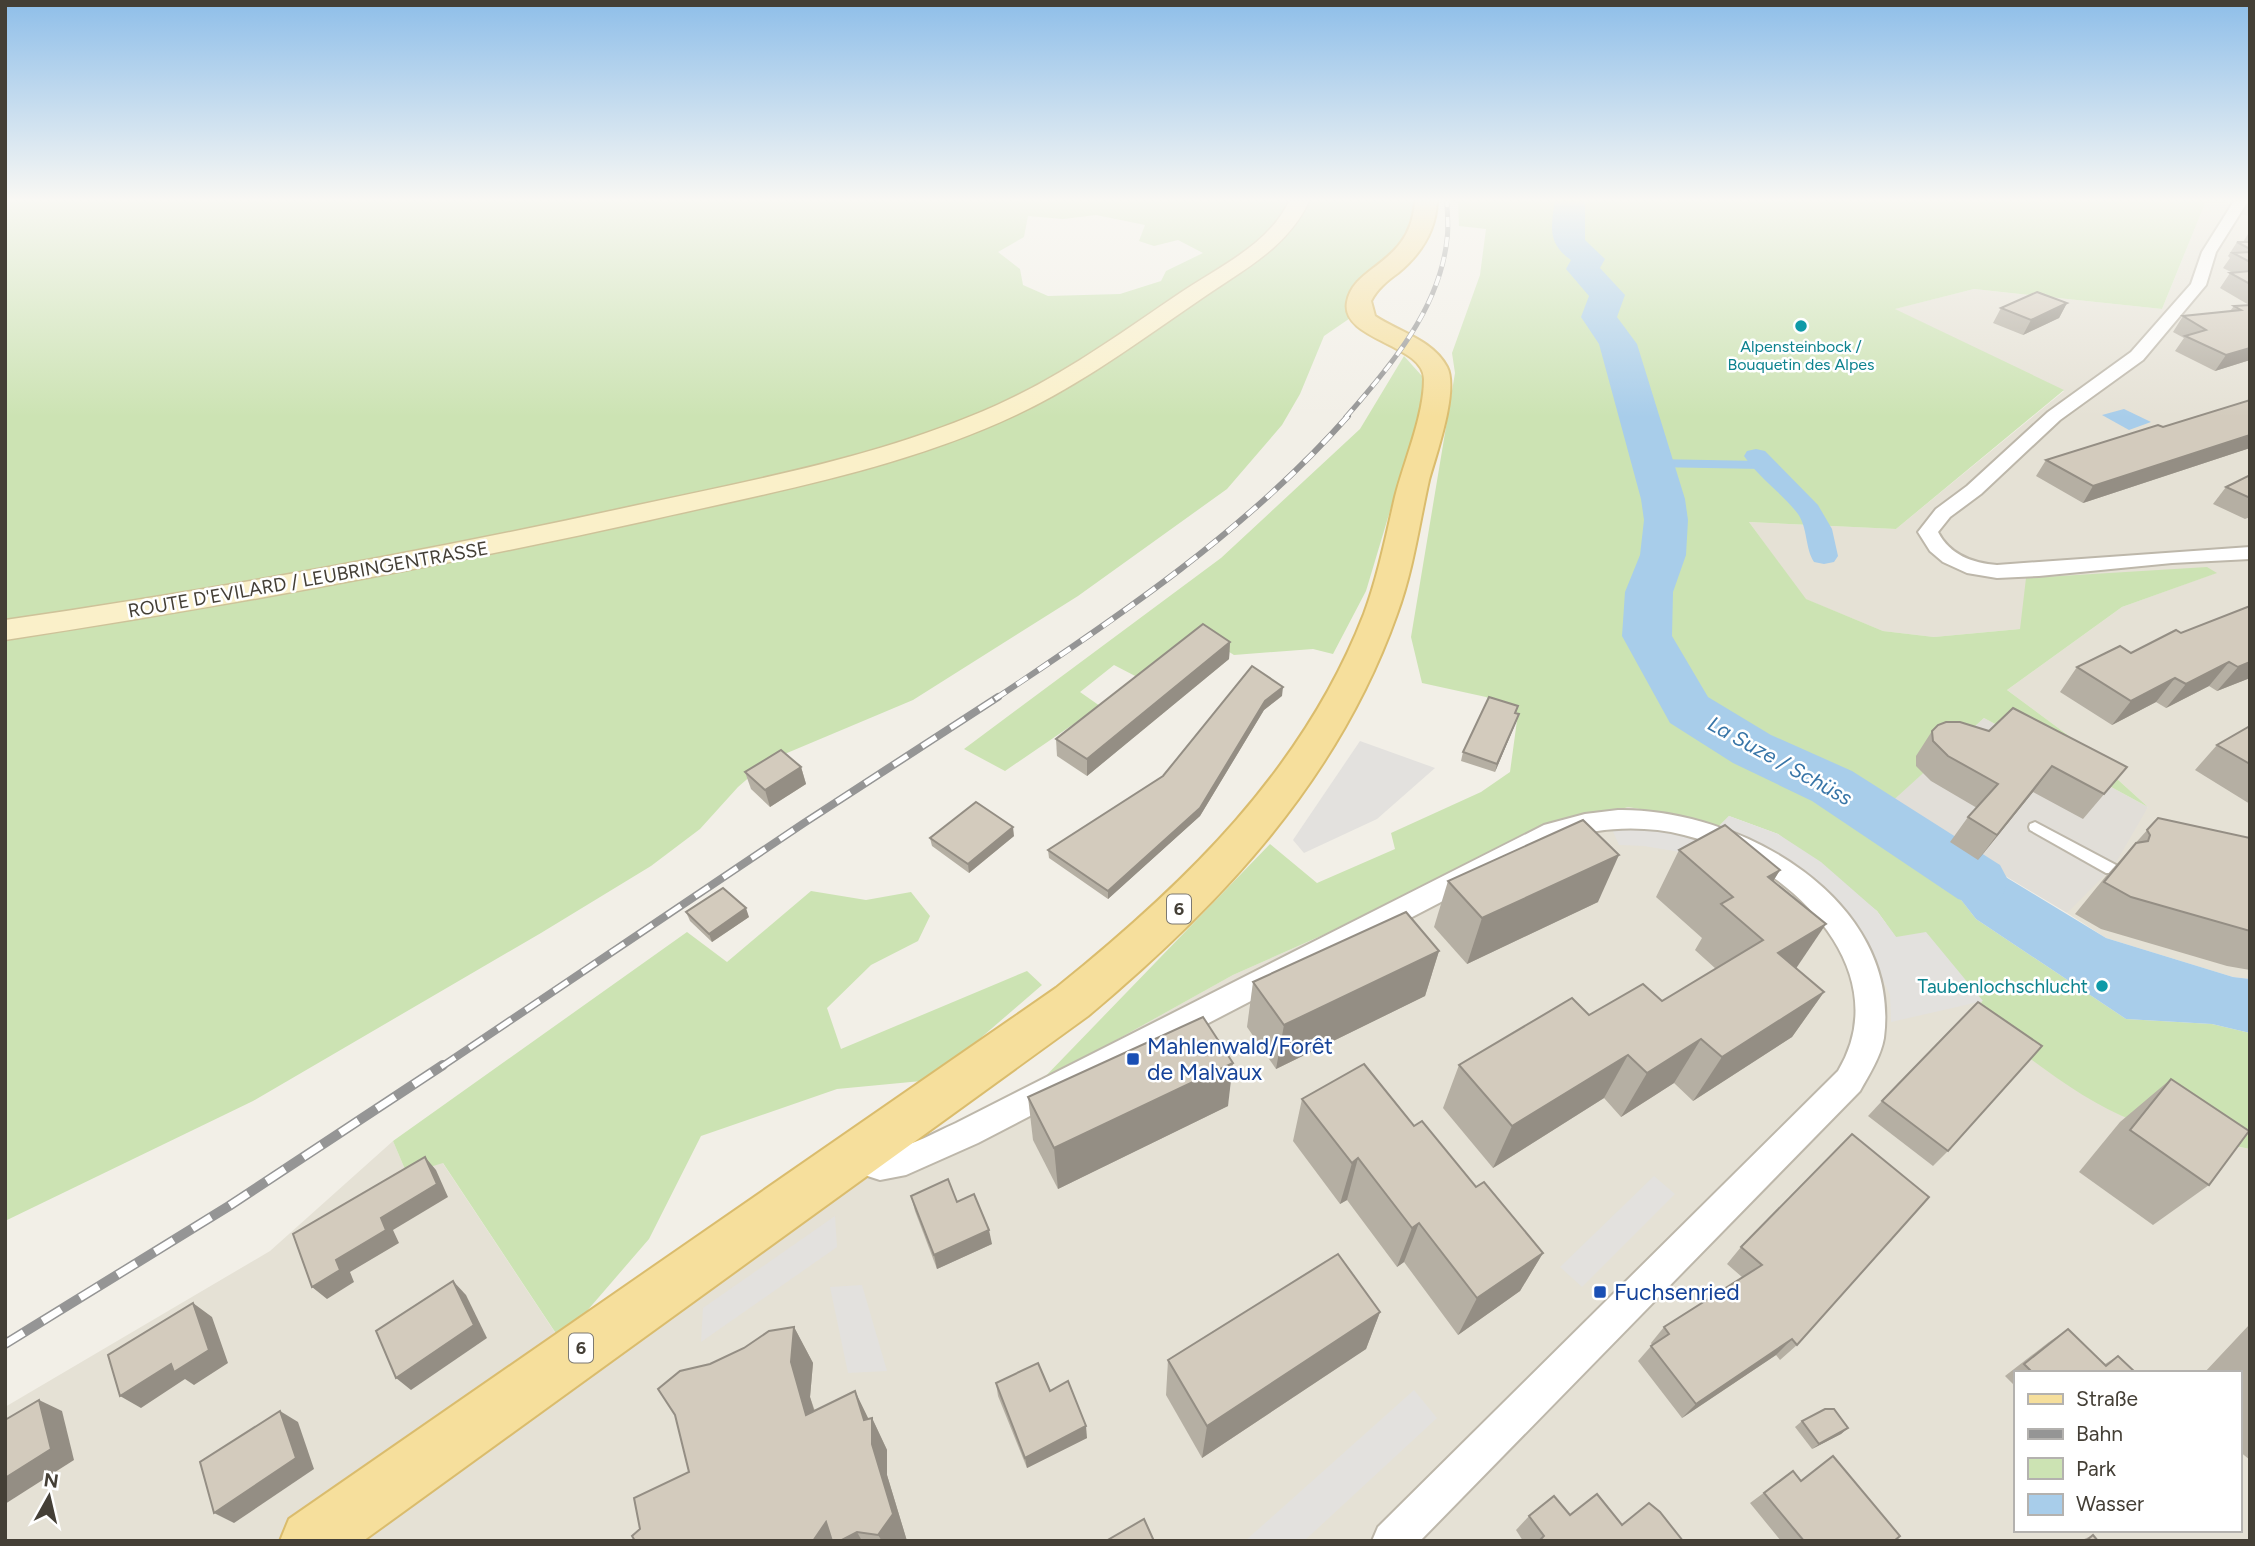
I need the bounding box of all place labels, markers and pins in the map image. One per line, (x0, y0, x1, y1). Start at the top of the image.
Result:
marker: Alpensteinbock / Bouquetin des Alpes (1793, 318, 1809, 334)
place label: Alpensteinbock / Bouquetin des Alpes (1727, 337, 1875, 374)
place label: Taubenlochschlucht (1918, 975, 2088, 998)
marker: Taubenlochschlucht (2094, 978, 2110, 994)
place label: Mahlenwald/Forêt de Malvaux (1147, 1032, 1333, 1086)
marker: Mahlenwald/Forêt de Malvaux (1125, 1051, 1141, 1067)
place label: Fuchsenried (1614, 1278, 1740, 1306)
marker: Fuchsenried (1592, 1284, 1608, 1300)

